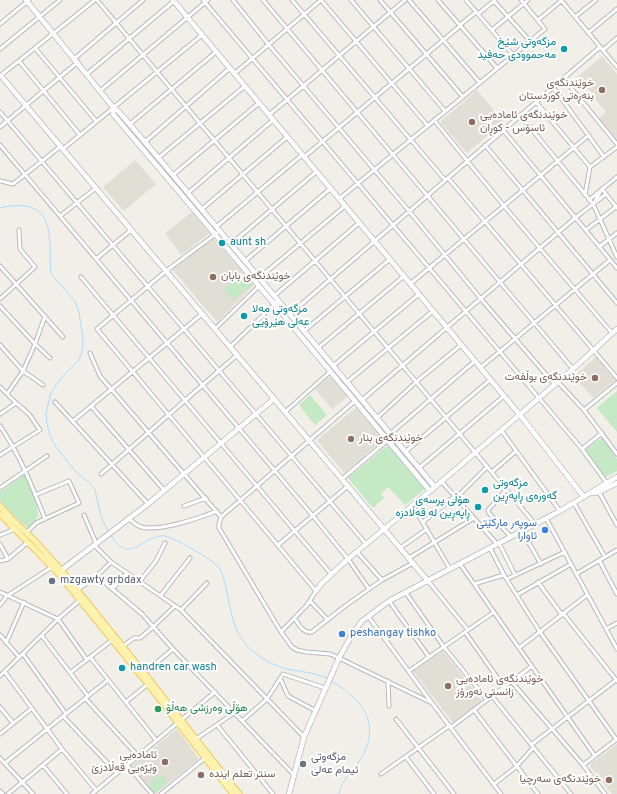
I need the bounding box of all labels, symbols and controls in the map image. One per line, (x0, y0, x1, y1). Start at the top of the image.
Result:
place label: مزگەوتی شێخ مەحموودی حەفید (477, 36, 556, 62)
marker: مزگەوتی شێخ مەحموودی حەفید (559, 44, 569, 54)
place label: خوێندنگەی بنەڕەتی کوردستان (519, 77, 594, 103)
marker: خوێندنگەی بنەڕەتی کوردستان (597, 85, 607, 95)
place label: خوێندنگەی ئامادەیی ئاسۆس - کوڕان (480, 109, 568, 135)
marker: خوێندنگەی ئامادەیی ئاسۆس - کوڕان (467, 117, 477, 127)
place label: aunt sh (230, 236, 266, 250)
marker: aunt sh (217, 238, 227, 248)
place label: خوێندنگەی بابان (221, 270, 291, 284)
marker: خوێندنگەی بابان (208, 272, 218, 282)
place label: مزگەوتی مەلا عەلی هێرۆیی (252, 303, 310, 329)
marker: مزگەوتی مەلا عەلی هێرۆیی (239, 311, 249, 321)
place label: خوێندنگەی بوڵفەت (505, 371, 587, 385)
marker: خوێندنگەی بوڵفەت (590, 373, 600, 383)
place label: خوێندنگەی بنار (359, 432, 423, 446)
marker: خوێندنگەی بنار (346, 434, 356, 444)
place label: مزگەوتی گەورەی ڕاپەڕین (493, 477, 557, 503)
marker: مزگەوتی گەورەی ڕاپەڕین (480, 485, 490, 495)
place label: هۆڵی پرسەی ڕاپەڕین لە قەڵادزە (395, 494, 470, 520)
marker: هۆڵی پرسەی ڕاپەڕین لە قەڵادزە (473, 502, 483, 512)
place label: سوپەر مارکێتی ئاوارا (477, 517, 537, 543)
marker: سوپەر مارکێتی ئاوارا (540, 525, 550, 535)
place label: mzgawty grbdax (60, 574, 142, 588)
marker: mzgawty grbdax (47, 576, 57, 586)
place label: peshangay tishko (350, 627, 436, 641)
marker: peshangay tishko (337, 629, 347, 639)
place label: handren car wash (130, 661, 217, 675)
marker: handren car wash (117, 663, 127, 673)
place label: خوێندنگەی ئامادەیی زانستی نەورۆز (456, 673, 544, 699)
marker: خوێندنگەی ئامادەیی زانستی نەورۆز (443, 681, 453, 691)
place label: ھۆڵی وەرزشی ھەڵۆ (166, 702, 248, 716)
marker: ھۆڵی وەرزشی ھەڵۆ (153, 704, 163, 714)
place label: ئامادەیی وێژەیی قەڵادزێ (91, 749, 157, 775)
place label: مزگەوتی ئیمام عەلی (311, 751, 358, 777)
marker: ئامادەیی وێژەیی قەڵادزێ (160, 757, 170, 767)
marker: مزگەوتی ئیمام عەلی (298, 759, 308, 769)
place label: سنتر تعلم اينده (209, 768, 276, 782)
marker: سنتر تعلم اينده (196, 770, 206, 780)
place label: خوێندنگەی سەرچیا (519, 773, 601, 787)
marker: خوێندنگەی سەرچیا (604, 775, 614, 785)

